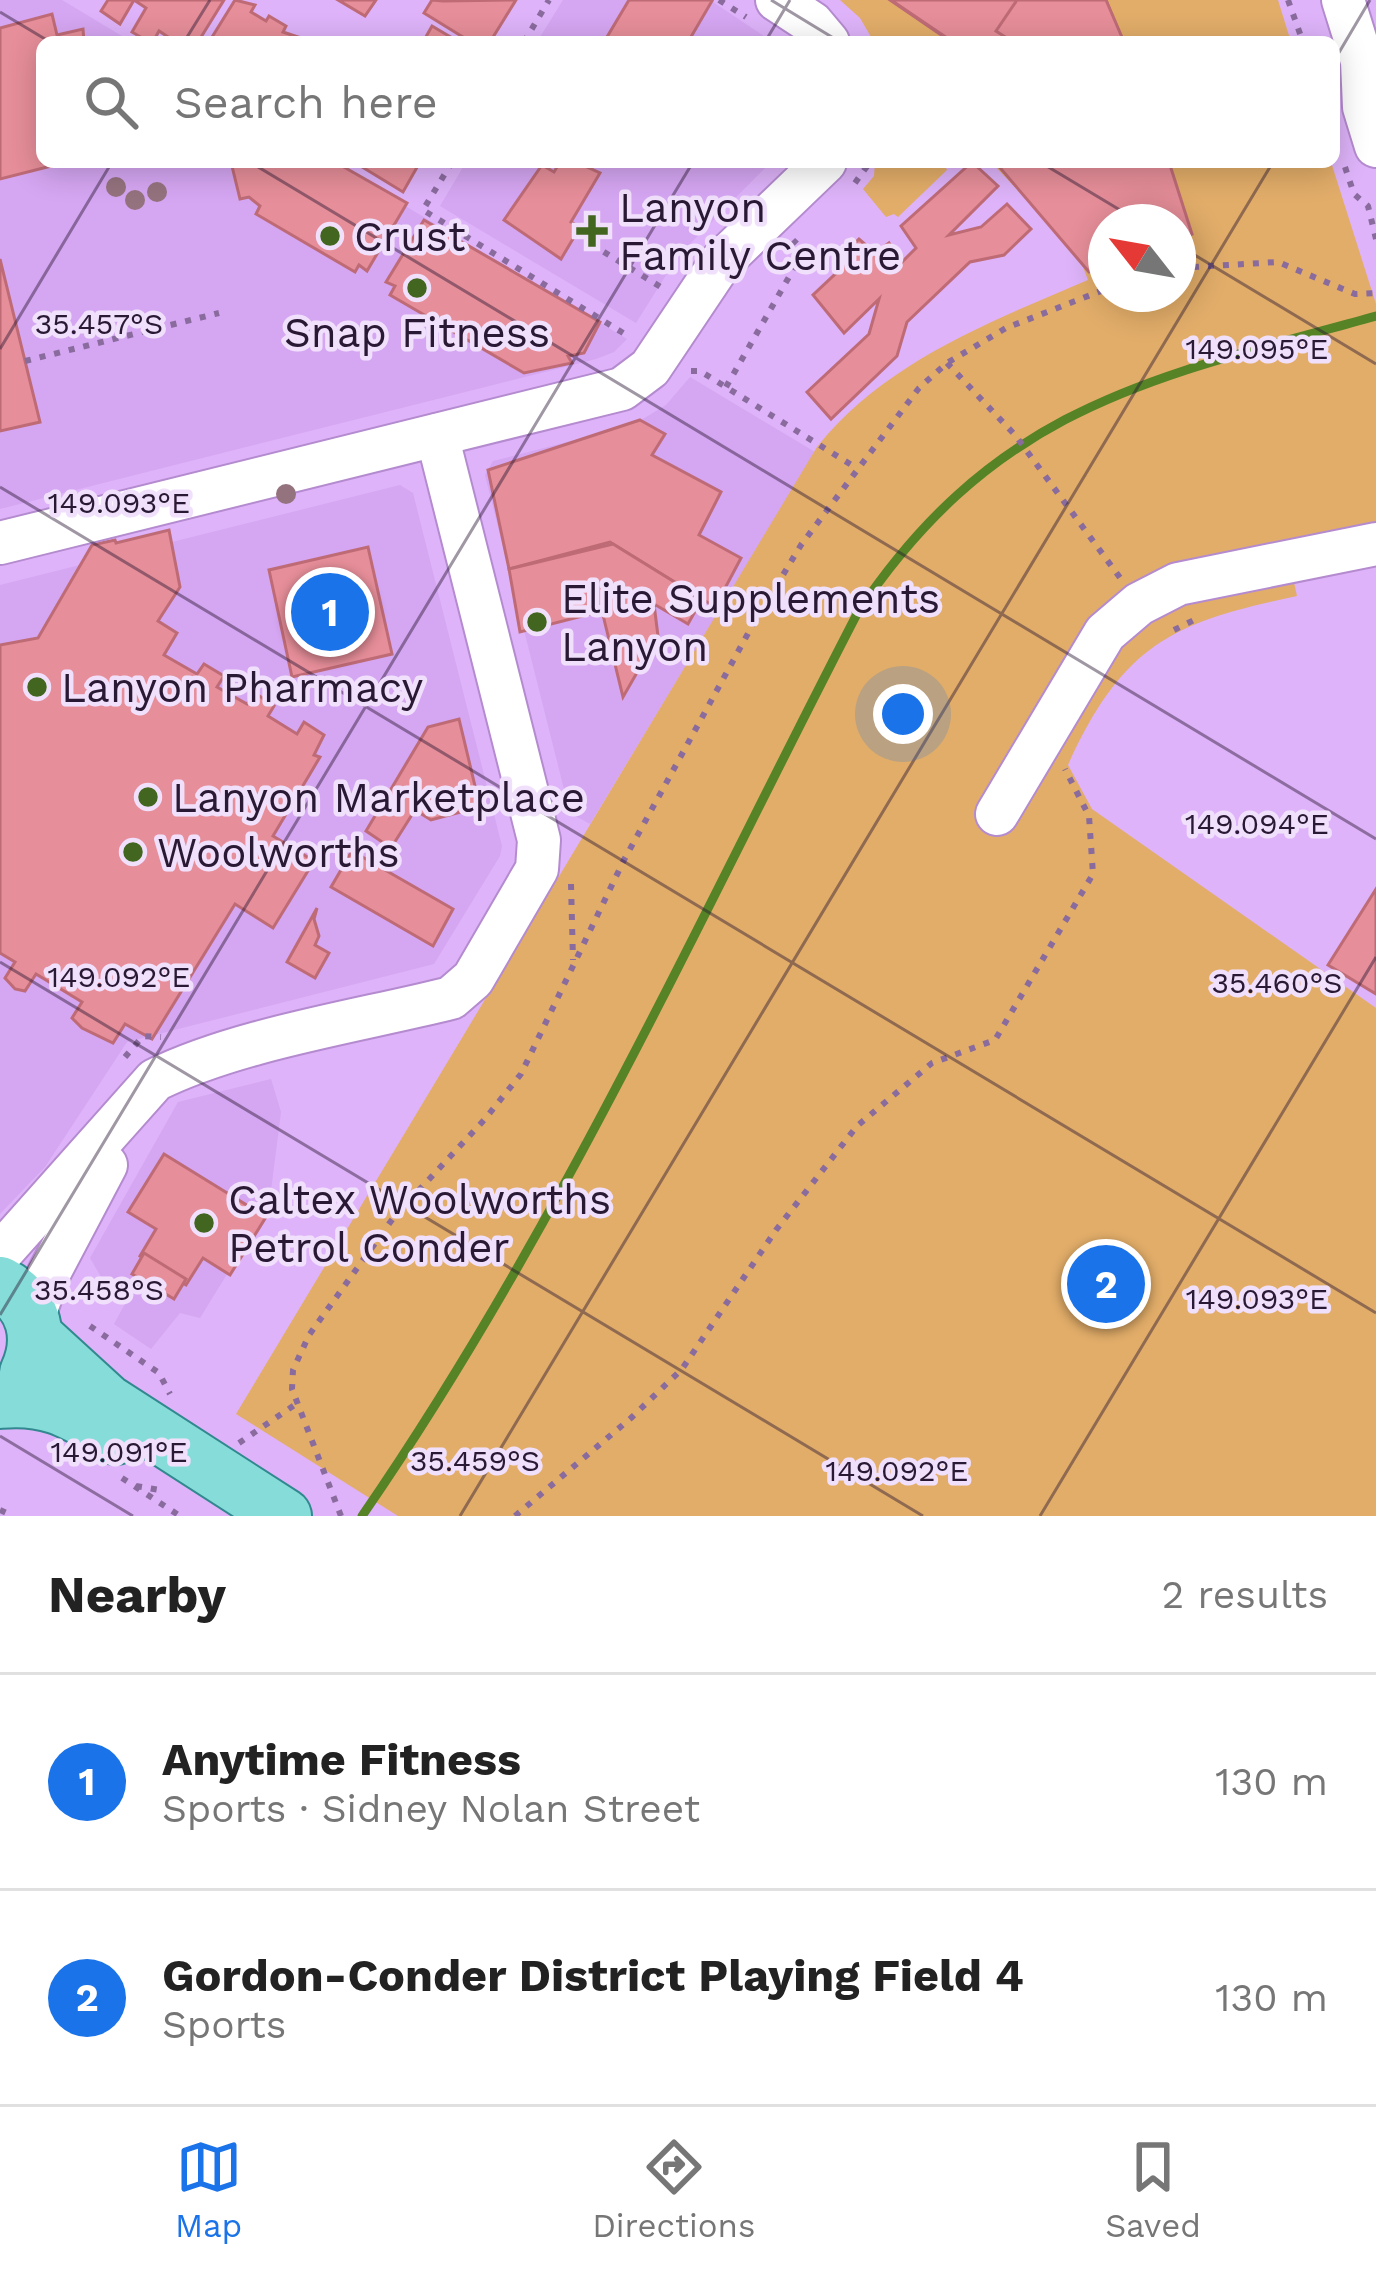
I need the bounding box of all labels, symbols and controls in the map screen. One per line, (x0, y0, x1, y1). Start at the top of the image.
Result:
search box (36, 36, 1340, 168)
icon: search (78, 69, 144, 135)
text: Search here (174, 76, 438, 129)
place label: Lanyon Family Centre (619, 183, 901, 280)
north arrow (1088, 204, 1196, 312)
place label: Crust (354, 212, 466, 261)
marker: Lanyon Family Centre (576, 215, 608, 247)
marker: Crust (317, 223, 343, 249)
marker: Snap Fitness (404, 275, 430, 301)
text: 35.457°S (35, 306, 163, 341)
place label: Snap Fitness (284, 308, 550, 357)
text: 149.095°E (1186, 331, 1328, 366)
text: 149.093°E (48, 485, 190, 520)
pin: 1 (291, 567, 369, 657)
place label: Elite Supplements Lanyon (561, 574, 940, 671)
marker: Elite Supplements Lanyon (524, 609, 550, 635)
place label: Lanyon Pharmacy (61, 663, 424, 712)
marker: Lanyon Pharmacy (24, 674, 50, 700)
your location (873, 684, 933, 744)
place label: Lanyon Marketplace (172, 773, 585, 822)
marker: Lanyon Marketplace (135, 784, 161, 810)
text: 149.094°E (1185, 806, 1329, 841)
place label: Woolworths (157, 828, 400, 877)
marker: Woolworths (120, 839, 146, 865)
text: 149.092°E (48, 959, 190, 994)
text: 35.460°S (1212, 965, 1342, 1000)
place label: Caltex Woolworths Petrol Conder (228, 1175, 611, 1272)
marker: Caltex Woolworths Petrol Conder (191, 1210, 217, 1236)
pin: 2 (1067, 1239, 1145, 1329)
text: 35.458°S (34, 1272, 164, 1307)
text: 149.093°E (1186, 1281, 1328, 1316)
text: 149.091°E (50, 1434, 188, 1469)
text: 35.459°S (410, 1443, 540, 1478)
text: 149.092°E (826, 1453, 968, 1488)
text: Nearby (48, 1565, 226, 1624)
text: 2 results (1162, 1572, 1328, 1617)
text: Anytime Fitness (162, 1733, 521, 1786)
text: 1 (79, 1759, 95, 1804)
text: 130 m (1215, 1759, 1328, 1804)
text: Sports · Sidney Nolan Street (162, 1786, 700, 1831)
text: Gordon-Conder District Playing Field 4 (162, 1949, 1024, 2002)
text: 2 (75, 1975, 99, 2020)
text: 130 m (1215, 1975, 1328, 2020)
text: Sports (162, 2002, 286, 2047)
tab: Map (175, 2134, 242, 2245)
tab: Directions (592, 2134, 755, 2245)
tab: Saved (1105, 2134, 1201, 2245)

